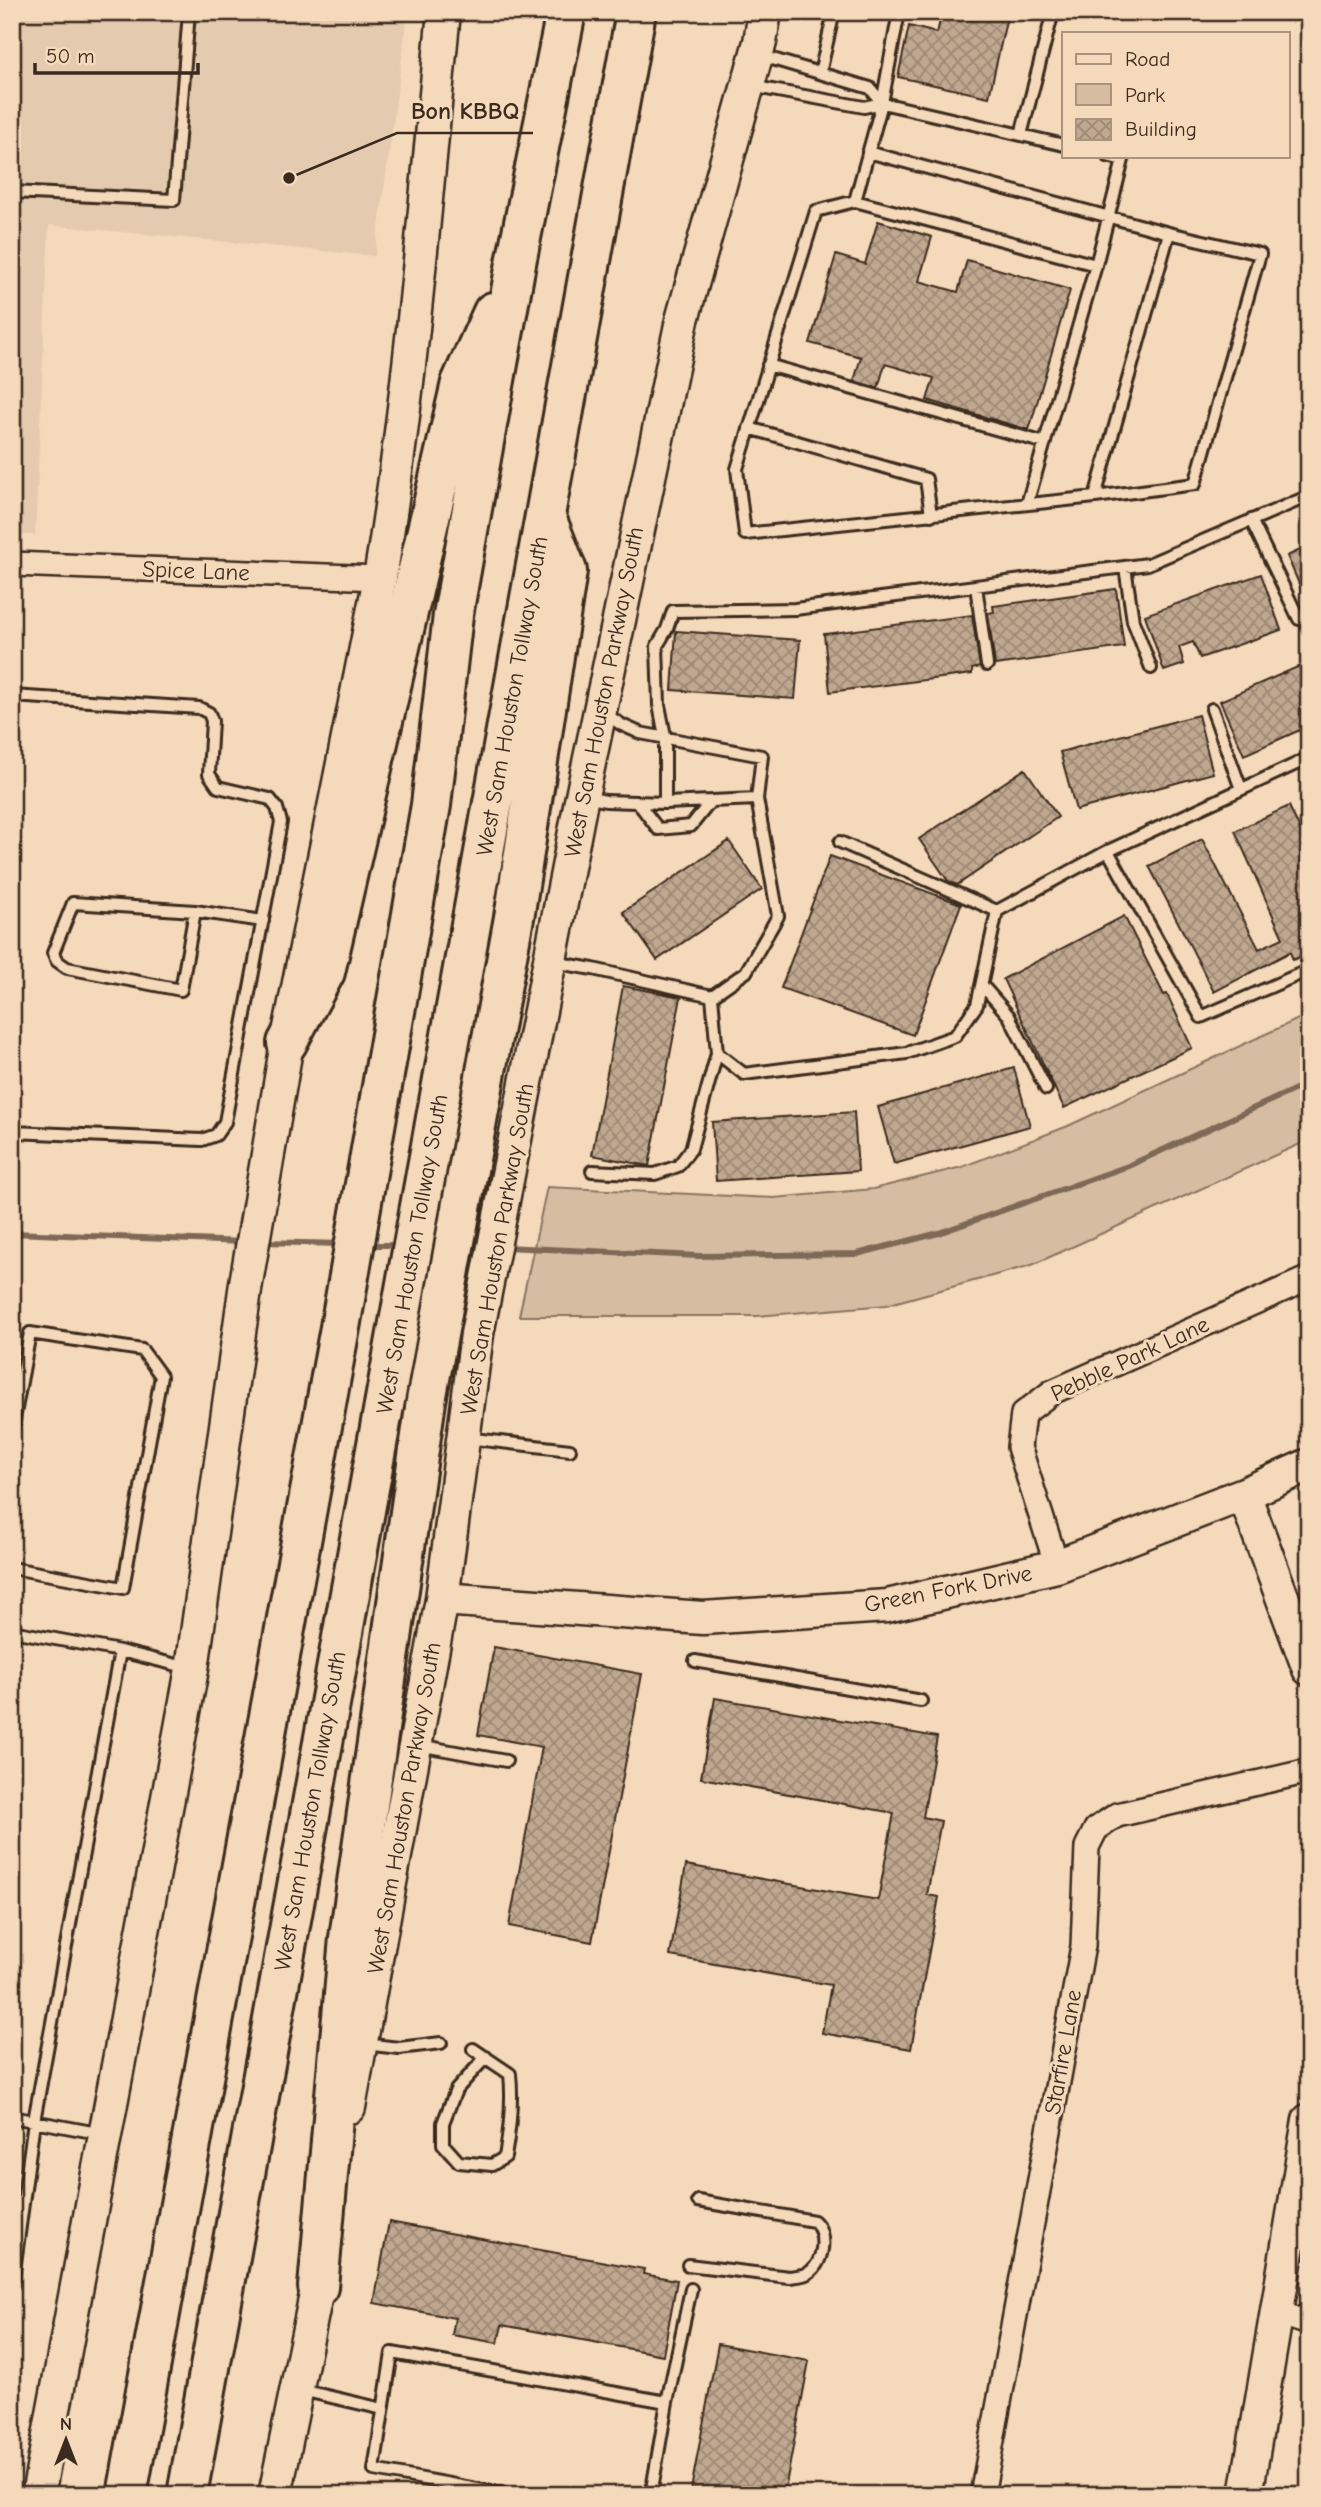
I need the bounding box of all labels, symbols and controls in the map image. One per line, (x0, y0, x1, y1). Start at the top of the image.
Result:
scale bar (35, 32, 198, 76)
legend (1062, 32, 1290, 158)
text: 50 m (46, 44, 95, 68)
text: Road (1125, 47, 1170, 71)
text: Park (1125, 83, 1165, 107)
callout: Bon KBBQ (397, 88, 533, 133)
text: Bon KBBQ (411, 97, 519, 125)
text: Building (1125, 117, 1197, 141)
street label: West Sam Houston Parkway South (559, 524, 649, 860)
street label: West Sam Houston Tollway South (471, 534, 553, 858)
street label: Spice Lane (142, 556, 250, 586)
street label: West Sam Houston Parkway South (455, 1081, 539, 1417)
street label: West Sam Houston Tollway South (371, 1092, 453, 1416)
street label: Pebble Park Lane (1047, 1311, 1213, 1407)
street label: Green Fork Drive (862, 1560, 1034, 1618)
street label: West Sam Houston Parkway South (362, 1640, 446, 1976)
street label: West Sam Houston Tollway South (269, 1649, 351, 1973)
street label: Starfire Lane (1039, 1987, 1087, 2117)
north arrow (32, 2406, 102, 2476)
text: N (60, 2413, 72, 2435)

